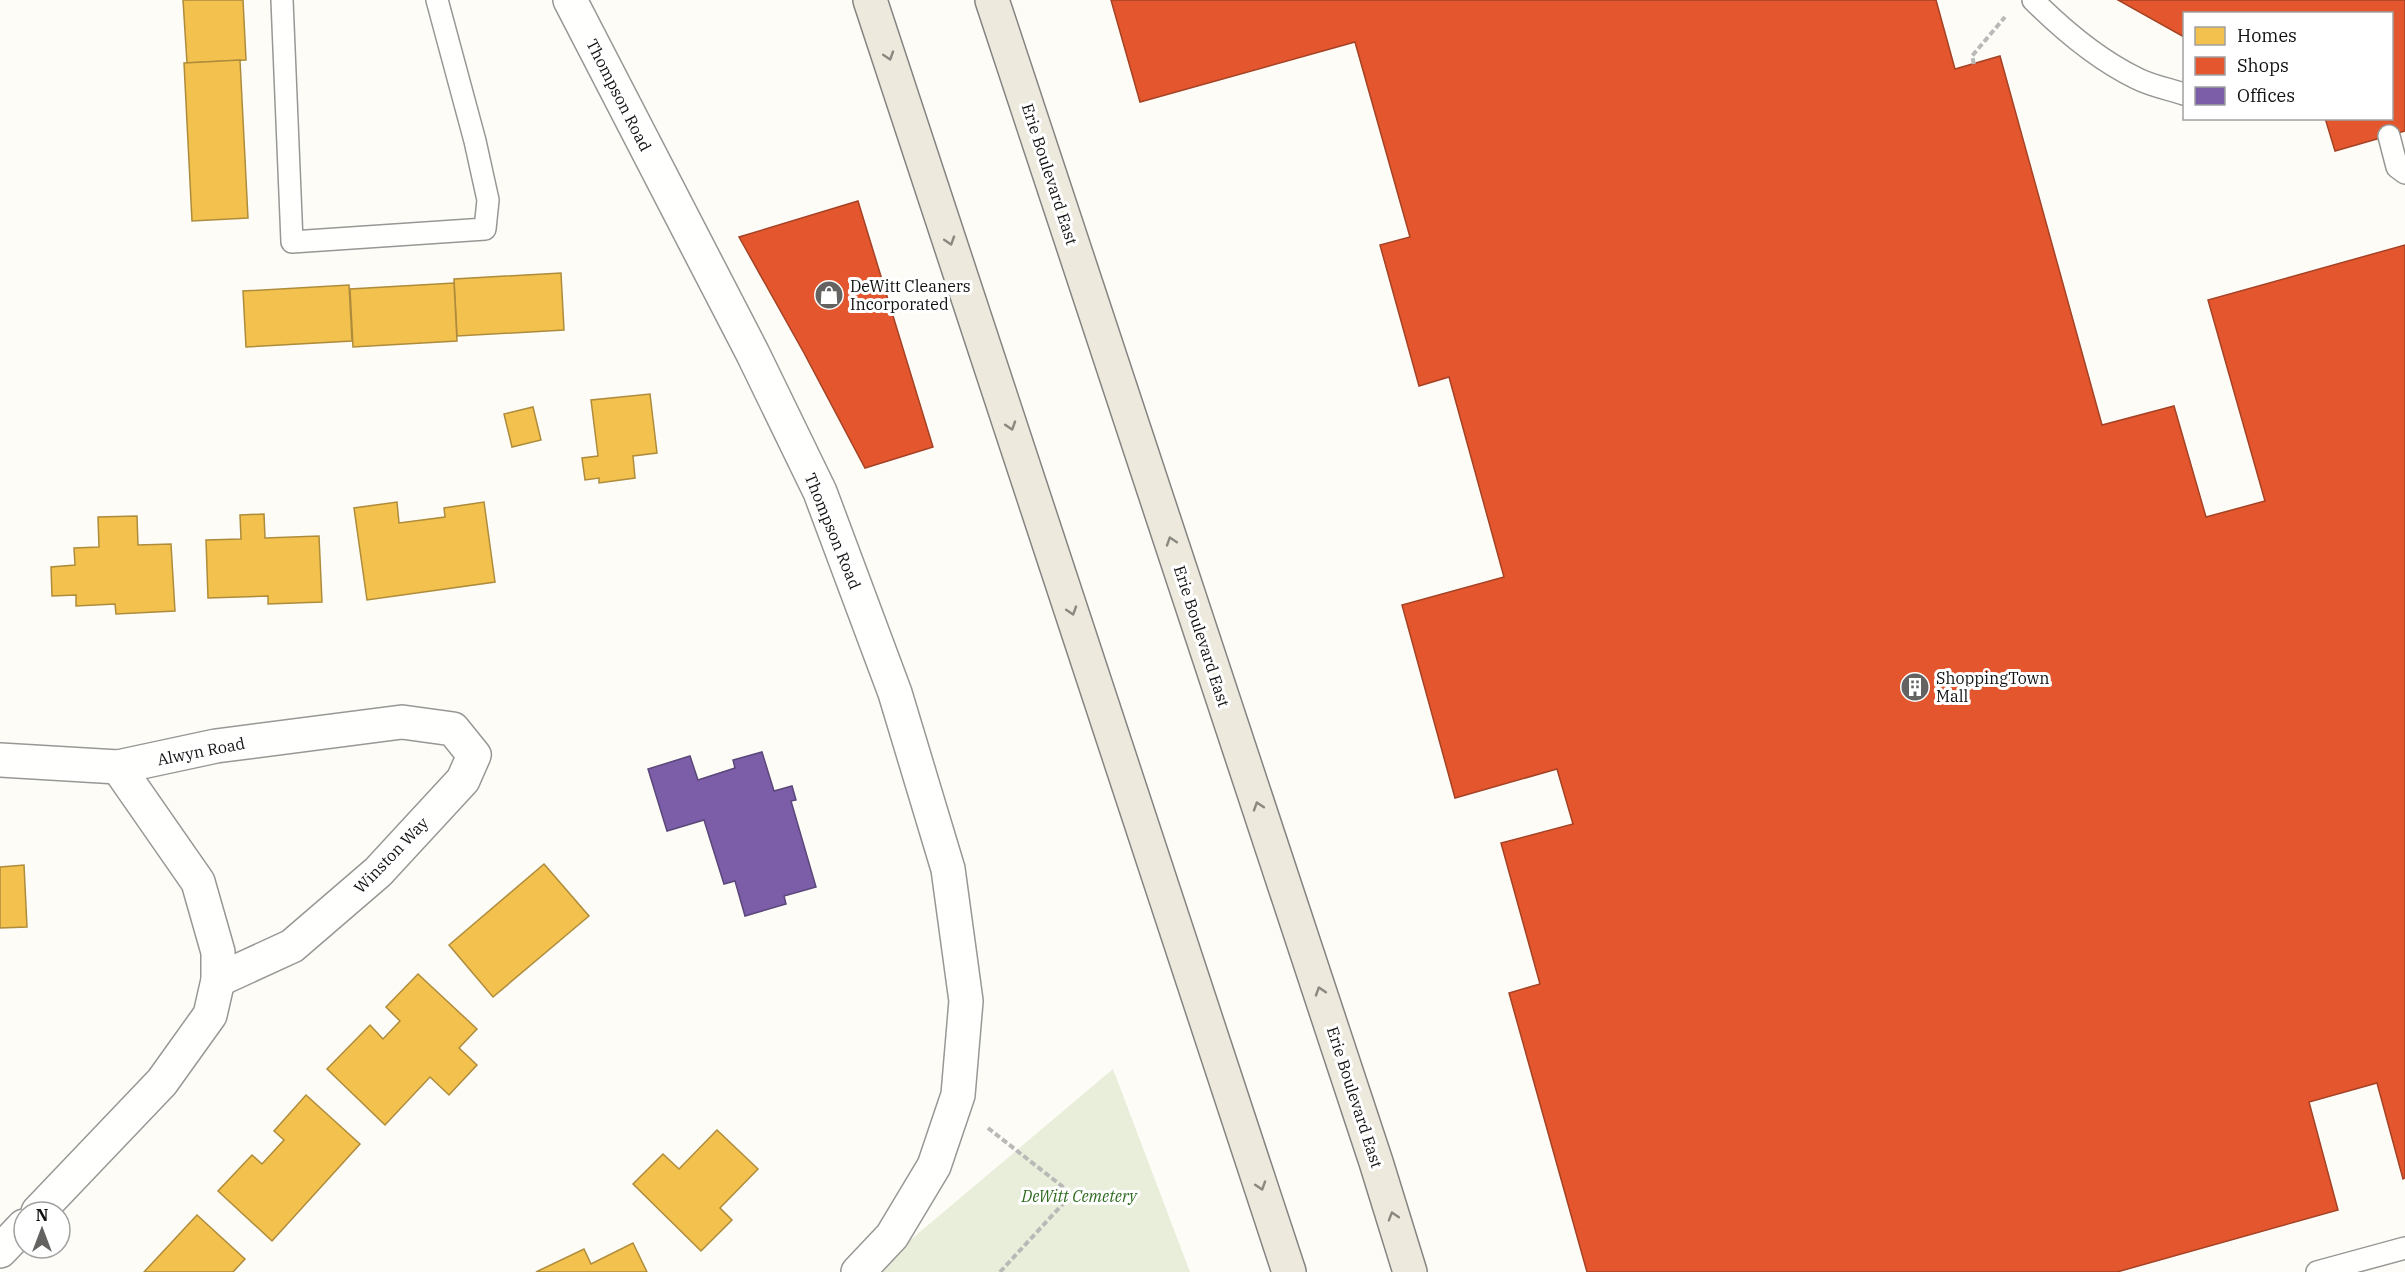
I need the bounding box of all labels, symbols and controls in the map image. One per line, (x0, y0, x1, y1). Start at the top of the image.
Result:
legend (2183, 12, 2393, 120)
text: Homes (2237, 24, 2297, 47)
street label: Thompson Road (582, 35, 656, 155)
one-way arrow (881, 50, 894, 61)
text: Shops (2237, 54, 2289, 77)
text: Offices (2237, 84, 2295, 107)
street label: Erie Boulevard East (1018, 101, 1082, 248)
one-way arrow (943, 235, 955, 246)
place label: DeWitt Cleaners Incorporated (850, 276, 971, 314)
shop icon: DeWitt Cleaners Incorporated (813, 279, 845, 311)
one-way arrow (1004, 420, 1016, 431)
street label: Thompson Road (801, 470, 865, 592)
one-way arrow (1166, 536, 1178, 547)
street label: Erie Boulevard East (1170, 563, 1234, 710)
one-way arrow (1065, 605, 1078, 616)
place label: ShoppingTown Mall (1936, 668, 2049, 706)
building icon: ShoppingTown Mall (1899, 671, 1931, 703)
street label: Alwyn Road (155, 733, 247, 769)
one-way arrow (1253, 801, 1266, 812)
street label: Winston Way (350, 812, 433, 897)
one-way arrow (1314, 986, 1327, 997)
street label: Erie Boulevard East (1323, 1024, 1387, 1171)
one-way arrow (1254, 1180, 1266, 1191)
park label: DeWitt Cemetery (1021, 1186, 1138, 1206)
north arrow (12, 1200, 72, 1260)
text: N (36, 1205, 48, 1225)
one-way arrow (1388, 1211, 1400, 1222)

